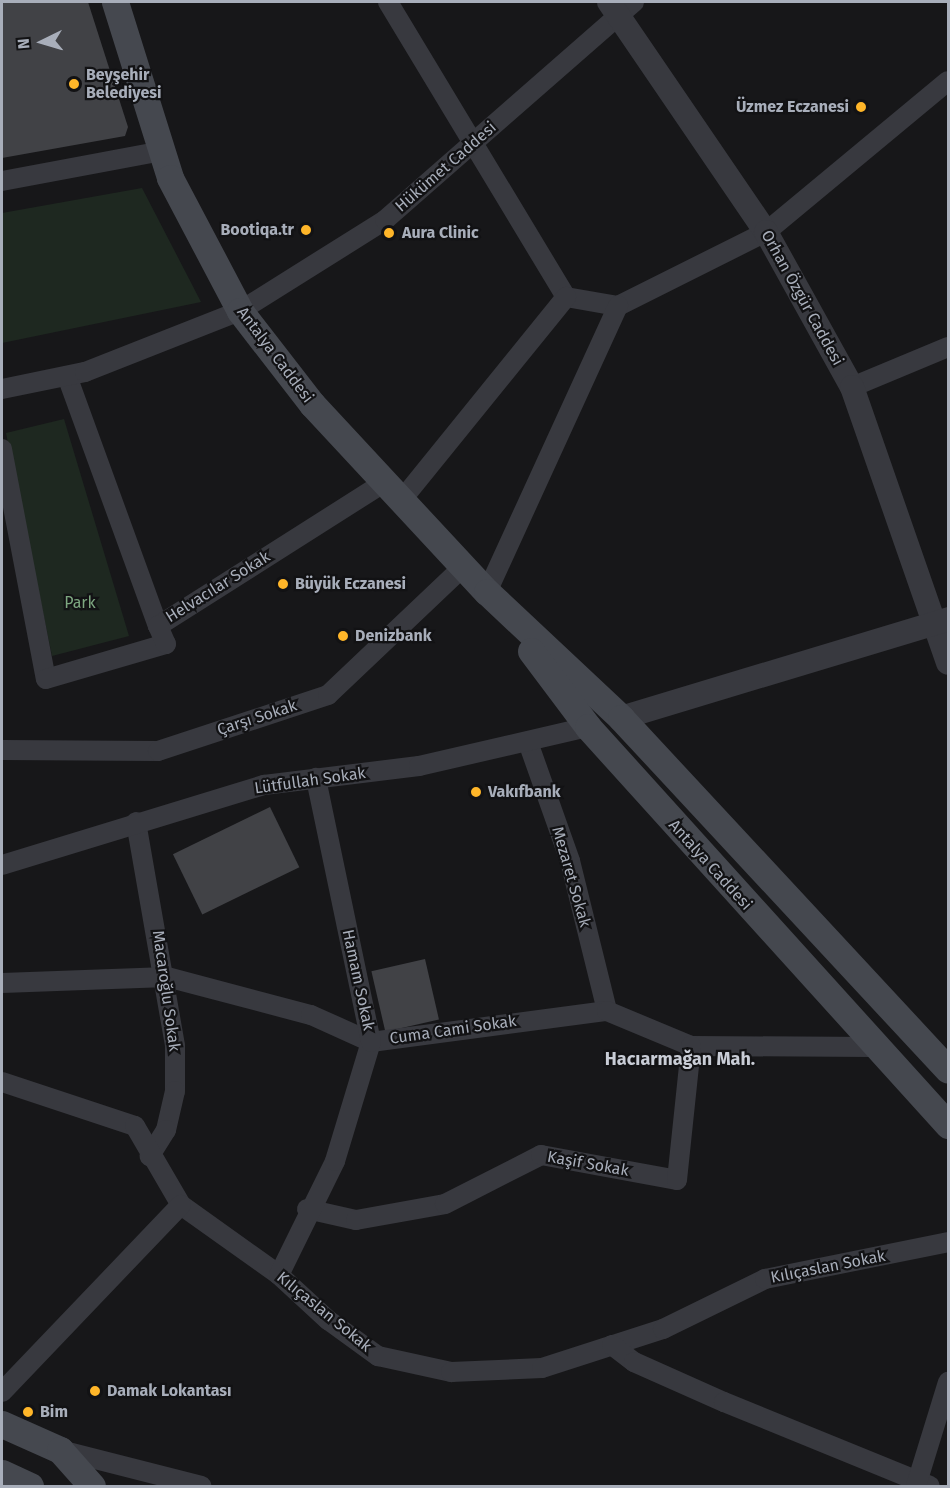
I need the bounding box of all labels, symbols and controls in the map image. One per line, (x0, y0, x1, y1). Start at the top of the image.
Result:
north arrow (12, 12, 72, 72)
text: N (14, 38, 33, 50)
place label: Beyşehir Belediyesi (86, 65, 162, 103)
marker: Beyşehir Belediyesi (67, 77, 81, 91)
place label: Üzmez Eczanesi (736, 97, 849, 117)
marker: Üzmez Eczanesi (854, 100, 868, 114)
street label: Hükümet Caddesi (392, 118, 500, 216)
place label: Bootiqa.tr (220, 220, 294, 240)
marker: Bootiqa.tr (299, 223, 313, 237)
place label: Aura Clinic (402, 223, 479, 243)
marker: Aura Clinic (380, 224, 398, 242)
street label: Orhan Özgür Caddesi (757, 227, 847, 369)
street label: Antalya Caddesi (233, 303, 317, 407)
street label: Helvacılar Sokak (162, 547, 274, 627)
place label: Büyük Eczanesi (295, 574, 406, 594)
marker: Büyük Eczanesi (276, 577, 290, 591)
park label: Park (64, 593, 96, 613)
place label: Denizbank (355, 626, 432, 646)
marker: Denizbank (336, 629, 350, 643)
street label: Çarşı Sokak (215, 696, 299, 740)
street label: Lütfullah Sokak (253, 764, 367, 798)
place label: Vakıfbank (488, 782, 561, 802)
marker: Vakıfbank (469, 785, 483, 799)
street label: Antalya Caddesi (664, 816, 756, 914)
street label: Mezaret Sokak (547, 824, 595, 930)
street label: Hamam Sokak (338, 928, 378, 1032)
street label: Macaroğlu Sokak (148, 929, 184, 1053)
street label: Cuma Cami Sokak (389, 1012, 517, 1048)
district label: Hacıarmağan Mah. (605, 1048, 755, 1070)
street label: Kaşif Sokak (546, 1147, 630, 1181)
street label: Kılıçaslan Sokak (769, 1246, 887, 1288)
street label: Kılıçaslan Sokak (273, 1268, 375, 1356)
place label: Damak Lokantası (107, 1381, 232, 1401)
marker: Damak Lokantası (88, 1384, 102, 1398)
place label: Bim (40, 1402, 68, 1422)
marker: Bim (21, 1405, 35, 1419)

